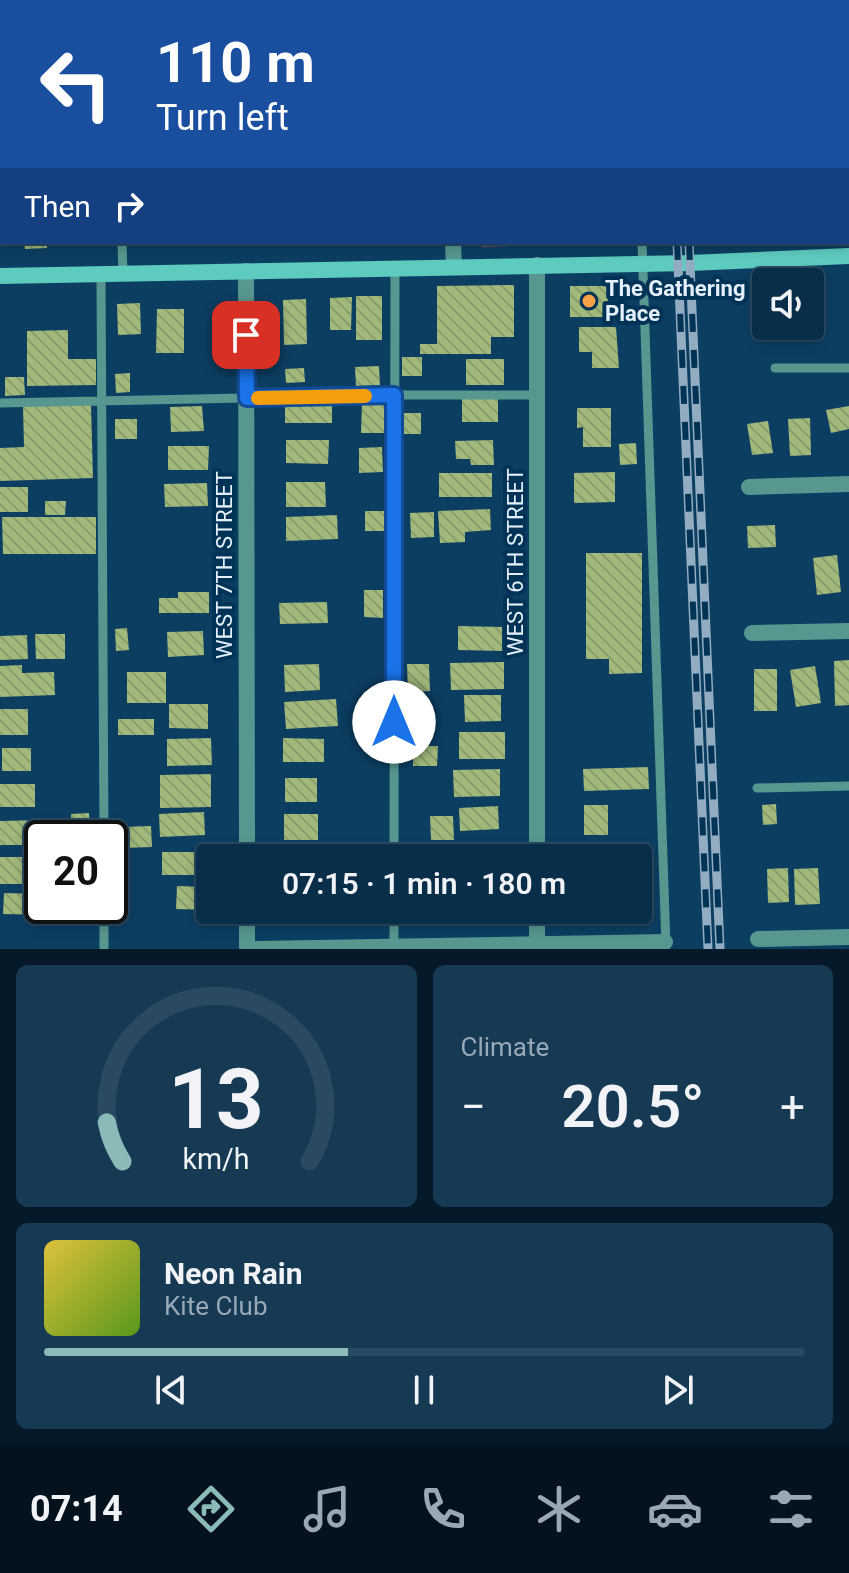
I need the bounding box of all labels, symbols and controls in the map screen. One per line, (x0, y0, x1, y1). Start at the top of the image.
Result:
text: 110 m (156, 30, 315, 96)
icon: left (24, 32, 128, 136)
text: Turn left (156, 97, 289, 139)
icon: right (107, 184, 151, 228)
text: Then (24, 189, 91, 224)
map controls (752, 268, 824, 340)
button: sound (752, 268, 824, 340)
place label: The Gathering Place (605, 276, 746, 326)
marker: The Gathering Place (580, 292, 598, 310)
pin (212, 301, 280, 369)
icon: arrive (224, 313, 268, 357)
street label: WEST 6TH STREET (503, 468, 528, 656)
street label: WEST 7TH STREET (212, 471, 237, 659)
position arrow (352, 680, 436, 764)
speed limit sign: 20 (24, 820, 128, 924)
text: 07:15 · 1 min · 180 m (282, 866, 566, 901)
text: Climate (461, 1032, 549, 1062)
text: 13 (169, 1051, 264, 1148)
text: 20.5° (561, 1071, 704, 1142)
text: − (461, 1081, 486, 1133)
text: + (780, 1081, 805, 1133)
text: km/h (183, 1142, 250, 1176)
text: Neon Rain (164, 1256, 303, 1291)
text: Kite Club (164, 1291, 268, 1321)
icon: previous (149, 1368, 193, 1412)
icon: pause (402, 1368, 446, 1412)
icon: next (656, 1368, 700, 1412)
icon: directions (183, 1481, 239, 1537)
icon: music (299, 1481, 355, 1537)
icon: phone (415, 1481, 471, 1537)
icon: climate (531, 1481, 587, 1537)
icon: car (647, 1481, 703, 1537)
icon: filters (763, 1481, 819, 1537)
text: 07:14 (30, 1488, 123, 1530)

